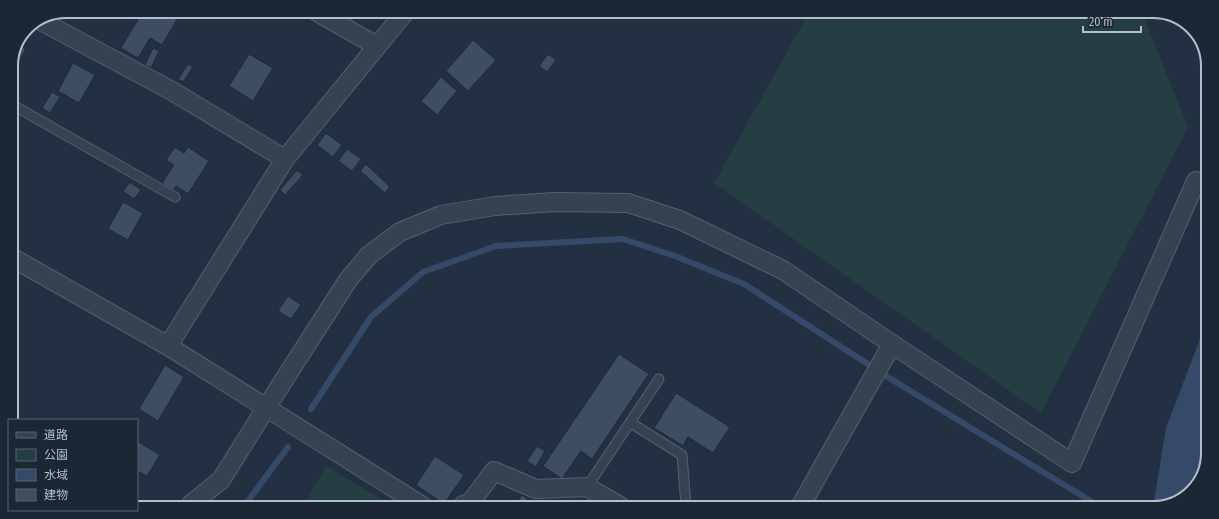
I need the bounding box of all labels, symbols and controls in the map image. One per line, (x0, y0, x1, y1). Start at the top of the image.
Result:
scale bar (1083, 8, 1141, 34)
text: 20 m (1089, 15, 1113, 29)
legend (8, 419, 138, 511)
text: 道路 (44, 428, 68, 442)
text: 公園 (44, 448, 68, 462)
text: 水域 (44, 468, 68, 482)
text: 建物 (44, 488, 68, 502)

